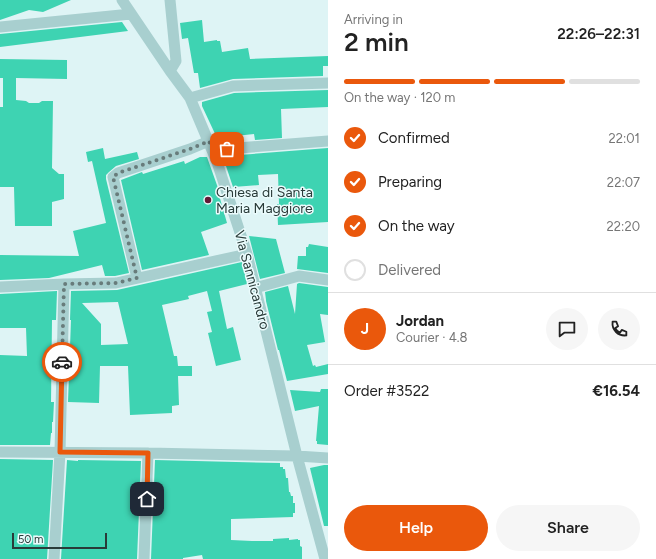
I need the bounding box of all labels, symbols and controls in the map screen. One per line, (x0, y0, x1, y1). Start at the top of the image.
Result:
text: Arriving in (344, 12, 403, 27)
text: 22:26–22:31 (557, 25, 640, 43)
text: 2 min (344, 26, 409, 58)
text: On the way · 120 m (344, 90, 455, 105)
icon: check (344, 127, 366, 149)
text: Confirmed (378, 129, 450, 147)
text: 22:01 (608, 131, 640, 146)
pin (210, 132, 244, 166)
icon: bag (216, 138, 238, 160)
icon: check (344, 171, 366, 193)
text: Preparing (378, 173, 442, 191)
text: 22:07 (607, 175, 640, 190)
place label: Chiesa di Santa Maria Maggiore (216, 184, 313, 217)
marker: Chiesa di Santa Maria Maggiore (203, 195, 213, 205)
icon: check (344, 215, 366, 237)
text: On the way (378, 217, 455, 235)
text: 22:20 (607, 219, 640, 234)
street label: Via Sannicandro (231, 229, 273, 331)
text: Delivered (378, 261, 441, 279)
button: chat (546, 308, 588, 350)
button: phone (598, 308, 640, 350)
text: Jordan (396, 312, 444, 330)
text: J (361, 320, 369, 338)
text: Courier · 4.8 (396, 330, 468, 345)
courier (42, 342, 82, 382)
icon: car (51, 351, 73, 373)
text: Order #3522 (344, 382, 429, 400)
text: €16.54 (593, 382, 640, 400)
pin (130, 482, 164, 516)
icon: home (136, 488, 158, 510)
button: Help (344, 505, 488, 551)
button: Share (496, 505, 640, 551)
scale bar (12, 531, 107, 550)
text: 50 m (18, 533, 43, 546)

